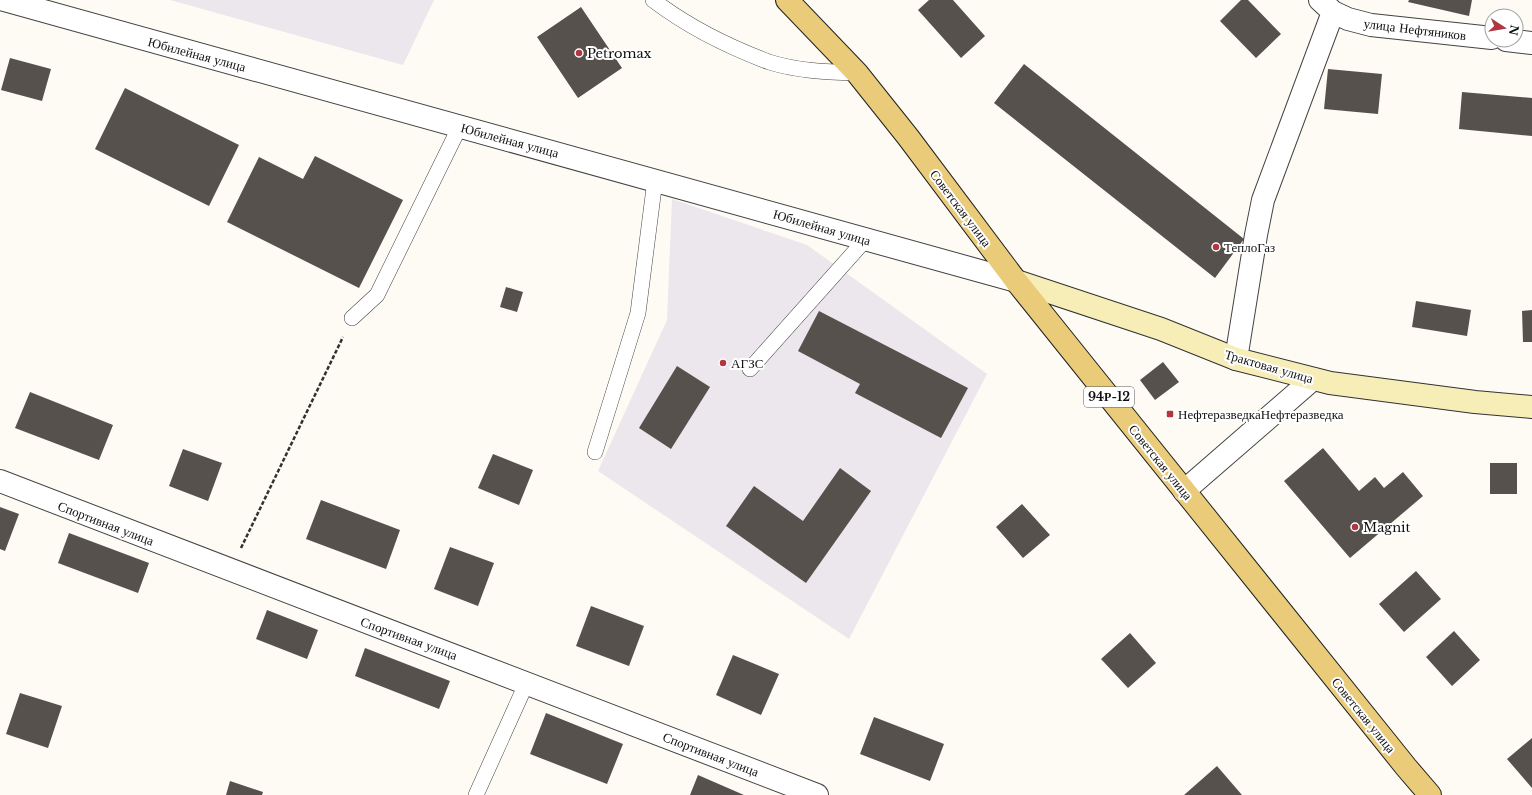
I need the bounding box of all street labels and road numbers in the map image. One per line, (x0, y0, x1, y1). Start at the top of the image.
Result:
street label: улица Нефтяников (1363, 15, 1467, 44)
street label: Юбилейная улица (146, 33, 248, 76)
street label: Юбилейная улица (459, 119, 561, 162)
street label: Советская улица (926, 166, 995, 250)
street label: Юбилейная улица (771, 205, 873, 250)
street label: Трактовая улица (1223, 346, 1315, 387)
road number: 94Р-12 (1084, 387, 1134, 407)
street label: Советская улица (1125, 421, 1196, 504)
street label: Спортивная улица (55, 497, 157, 550)
street label: Спортивная улица (358, 613, 460, 664)
street label: Советская улица (1328, 674, 1399, 757)
street label: Спортивная улица (660, 728, 762, 781)

